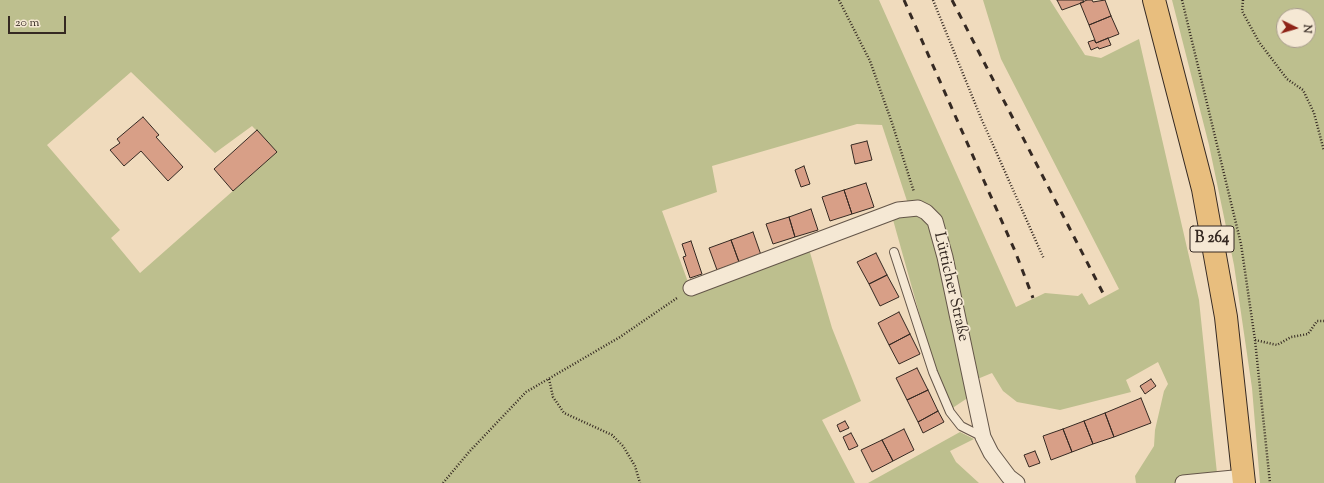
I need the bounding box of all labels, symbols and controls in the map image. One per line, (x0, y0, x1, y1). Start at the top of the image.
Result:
scale bar (10, 8, 68, 34)
north arrow (1276, 8, 1316, 48)
text: 20 m (15, 14, 39, 32)
text: N (1299, 24, 1315, 34)
road number: B 264 (1190, 226, 1234, 252)
street label: Lütticher Straße (928, 230, 972, 344)

